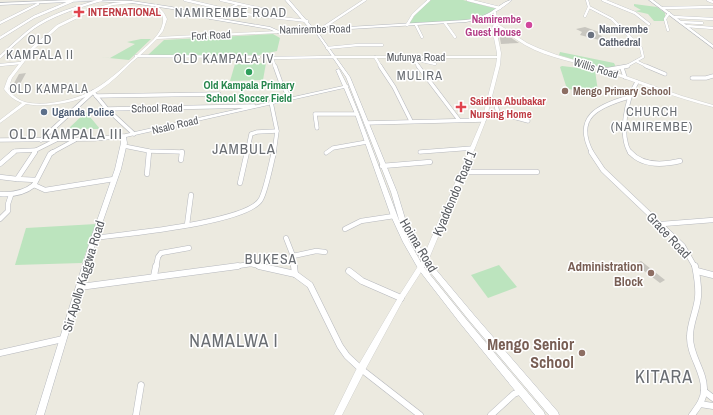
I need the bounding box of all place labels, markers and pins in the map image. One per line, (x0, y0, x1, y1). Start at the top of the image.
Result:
place label: INTERNATIONAL (88, 5, 161, 19)
marker: INTERNATIONAL (73, 6, 85, 18)
place label: Namirembe Guest House (465, 12, 521, 39)
marker: Namirembe Guest House (524, 20, 534, 30)
place label: Namirembe Cathedral (599, 22, 648, 49)
marker: Namirembe Cathedral (586, 30, 596, 40)
marker: Old Kampala Primary School Soccer Field (244, 67, 254, 77)
place label: Old Kampala Primary School Soccer Field (203, 78, 295, 105)
place label: Mengo Primary School (573, 84, 671, 98)
marker: Mengo Primary School (560, 86, 570, 96)
place label: Saidina Abubakar Nursing Home (470, 94, 546, 121)
marker: Saidina Abubakar Nursing Home (455, 101, 467, 113)
place label: Uganda Police (52, 105, 114, 119)
marker: Uganda Police (39, 107, 49, 117)
place label: Administration Block (568, 258, 643, 290)
marker: Administration Block (646, 268, 656, 278)
place label: Mengo Senior School (487, 333, 575, 373)
marker: Mengo Senior School (577, 348, 587, 358)

